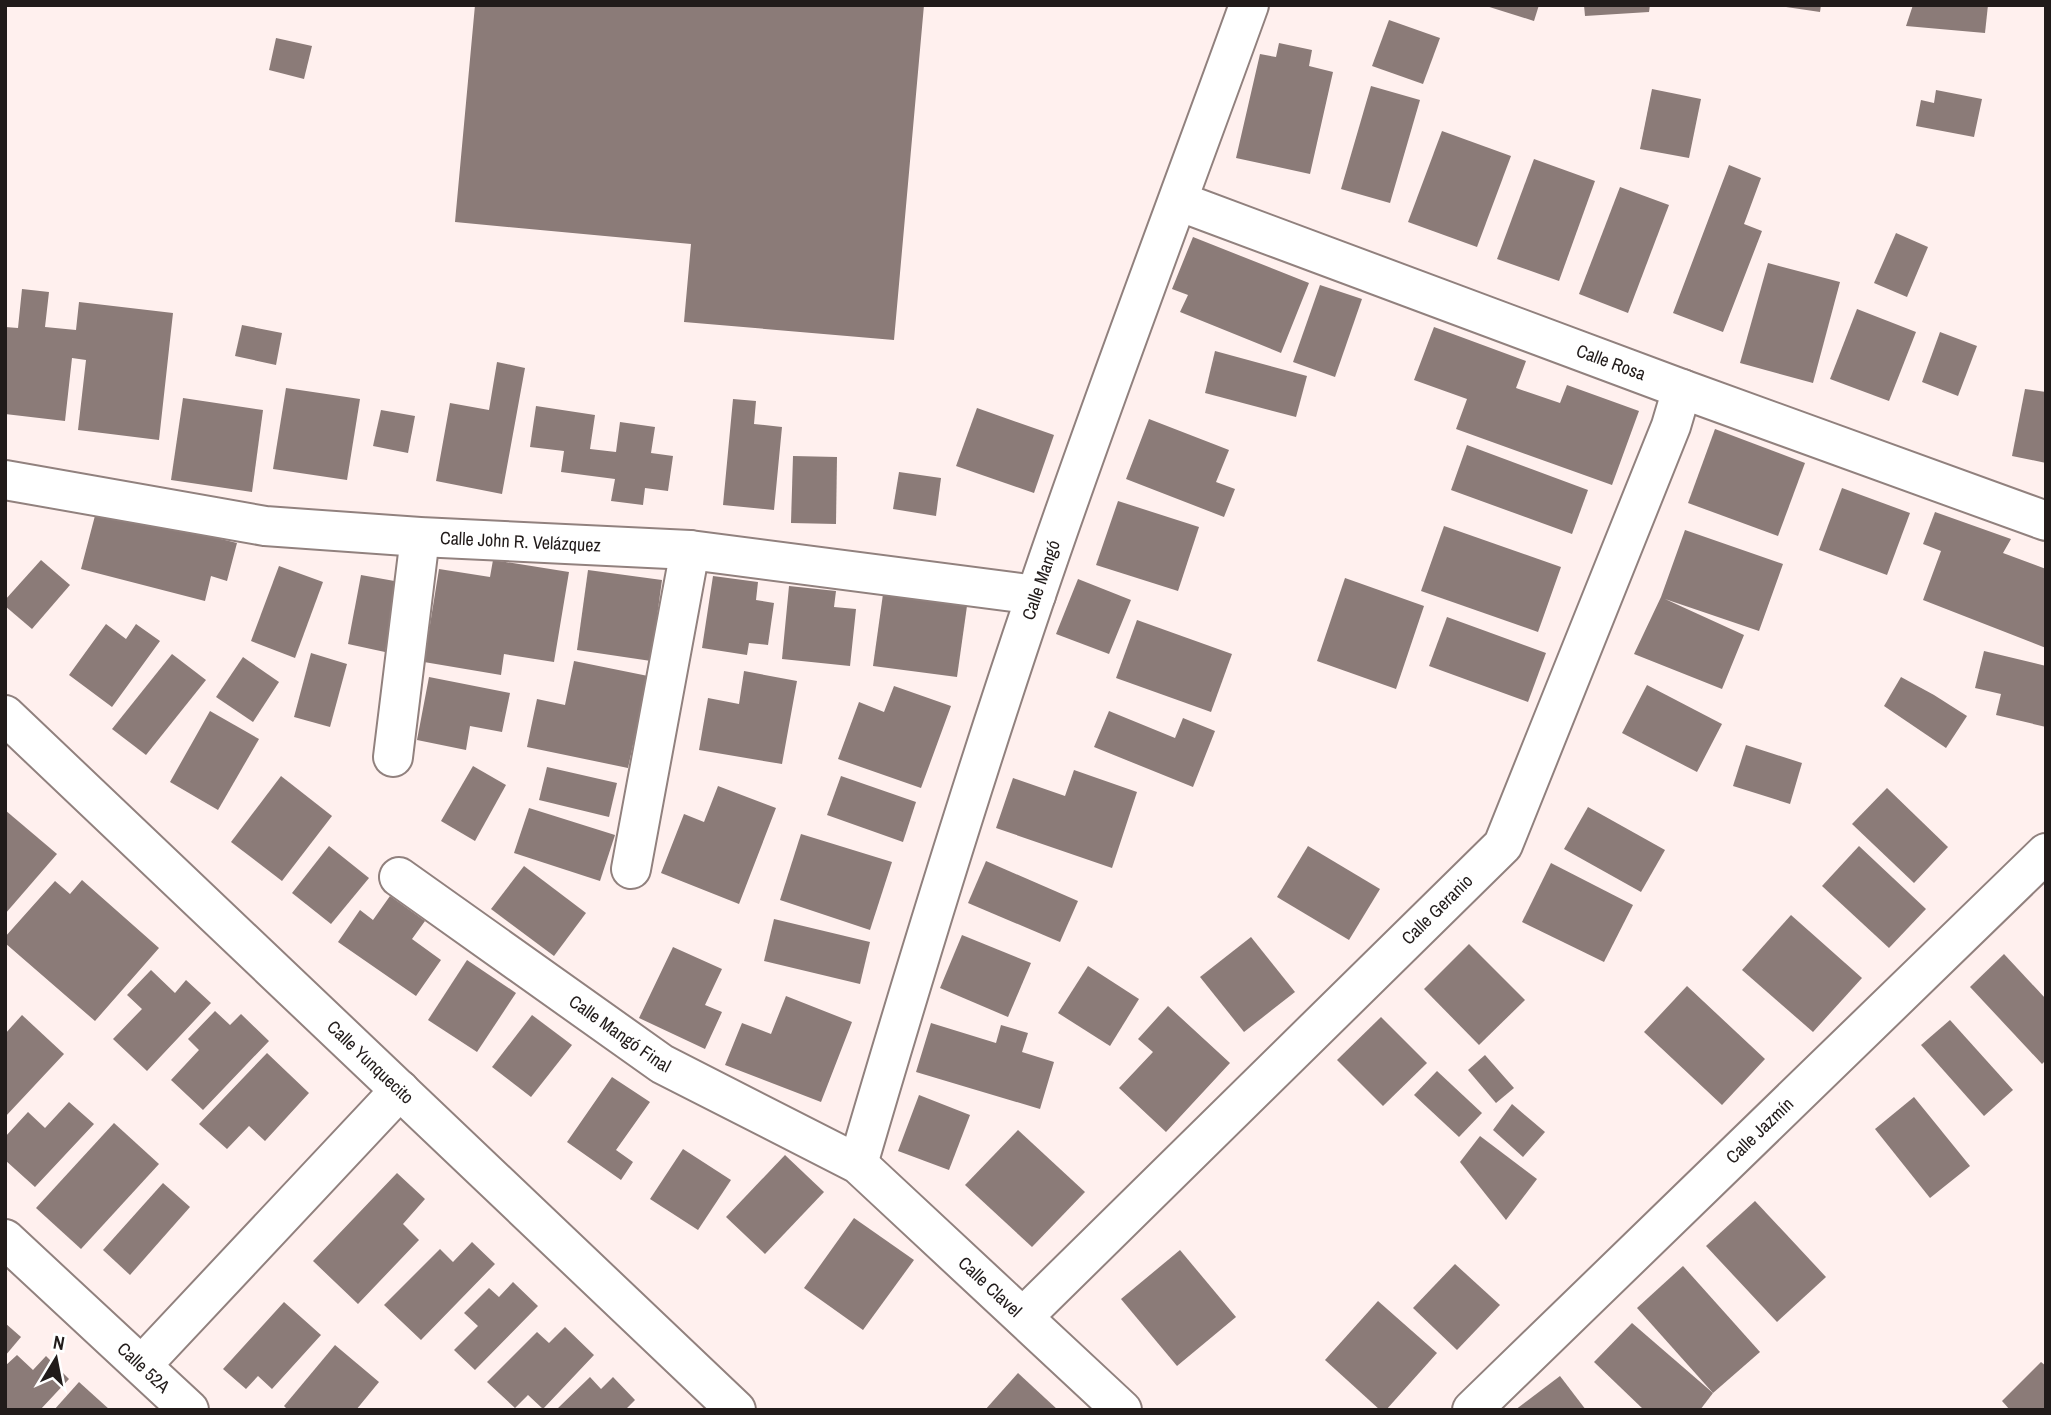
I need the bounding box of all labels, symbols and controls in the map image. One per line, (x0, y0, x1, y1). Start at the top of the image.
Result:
street label: Calle Rosa (1573, 338, 1649, 386)
street label: Calle John R. Velázquez (439, 525, 601, 558)
street label: Calle Mangó (1015, 537, 1066, 623)
street label: Calle Geranio (1396, 868, 1478, 950)
street label: Calle Mangó Final (564, 989, 675, 1078)
street label: Calle Yunquecito (322, 1014, 420, 1109)
street label: Calle Jazmín (1720, 1092, 1799, 1169)
street label: Calle Clavel (953, 1251, 1028, 1323)
north arrow (21, 1324, 91, 1394)
text: N (51, 1328, 67, 1356)
street label: Calle 52A (112, 1336, 176, 1398)

